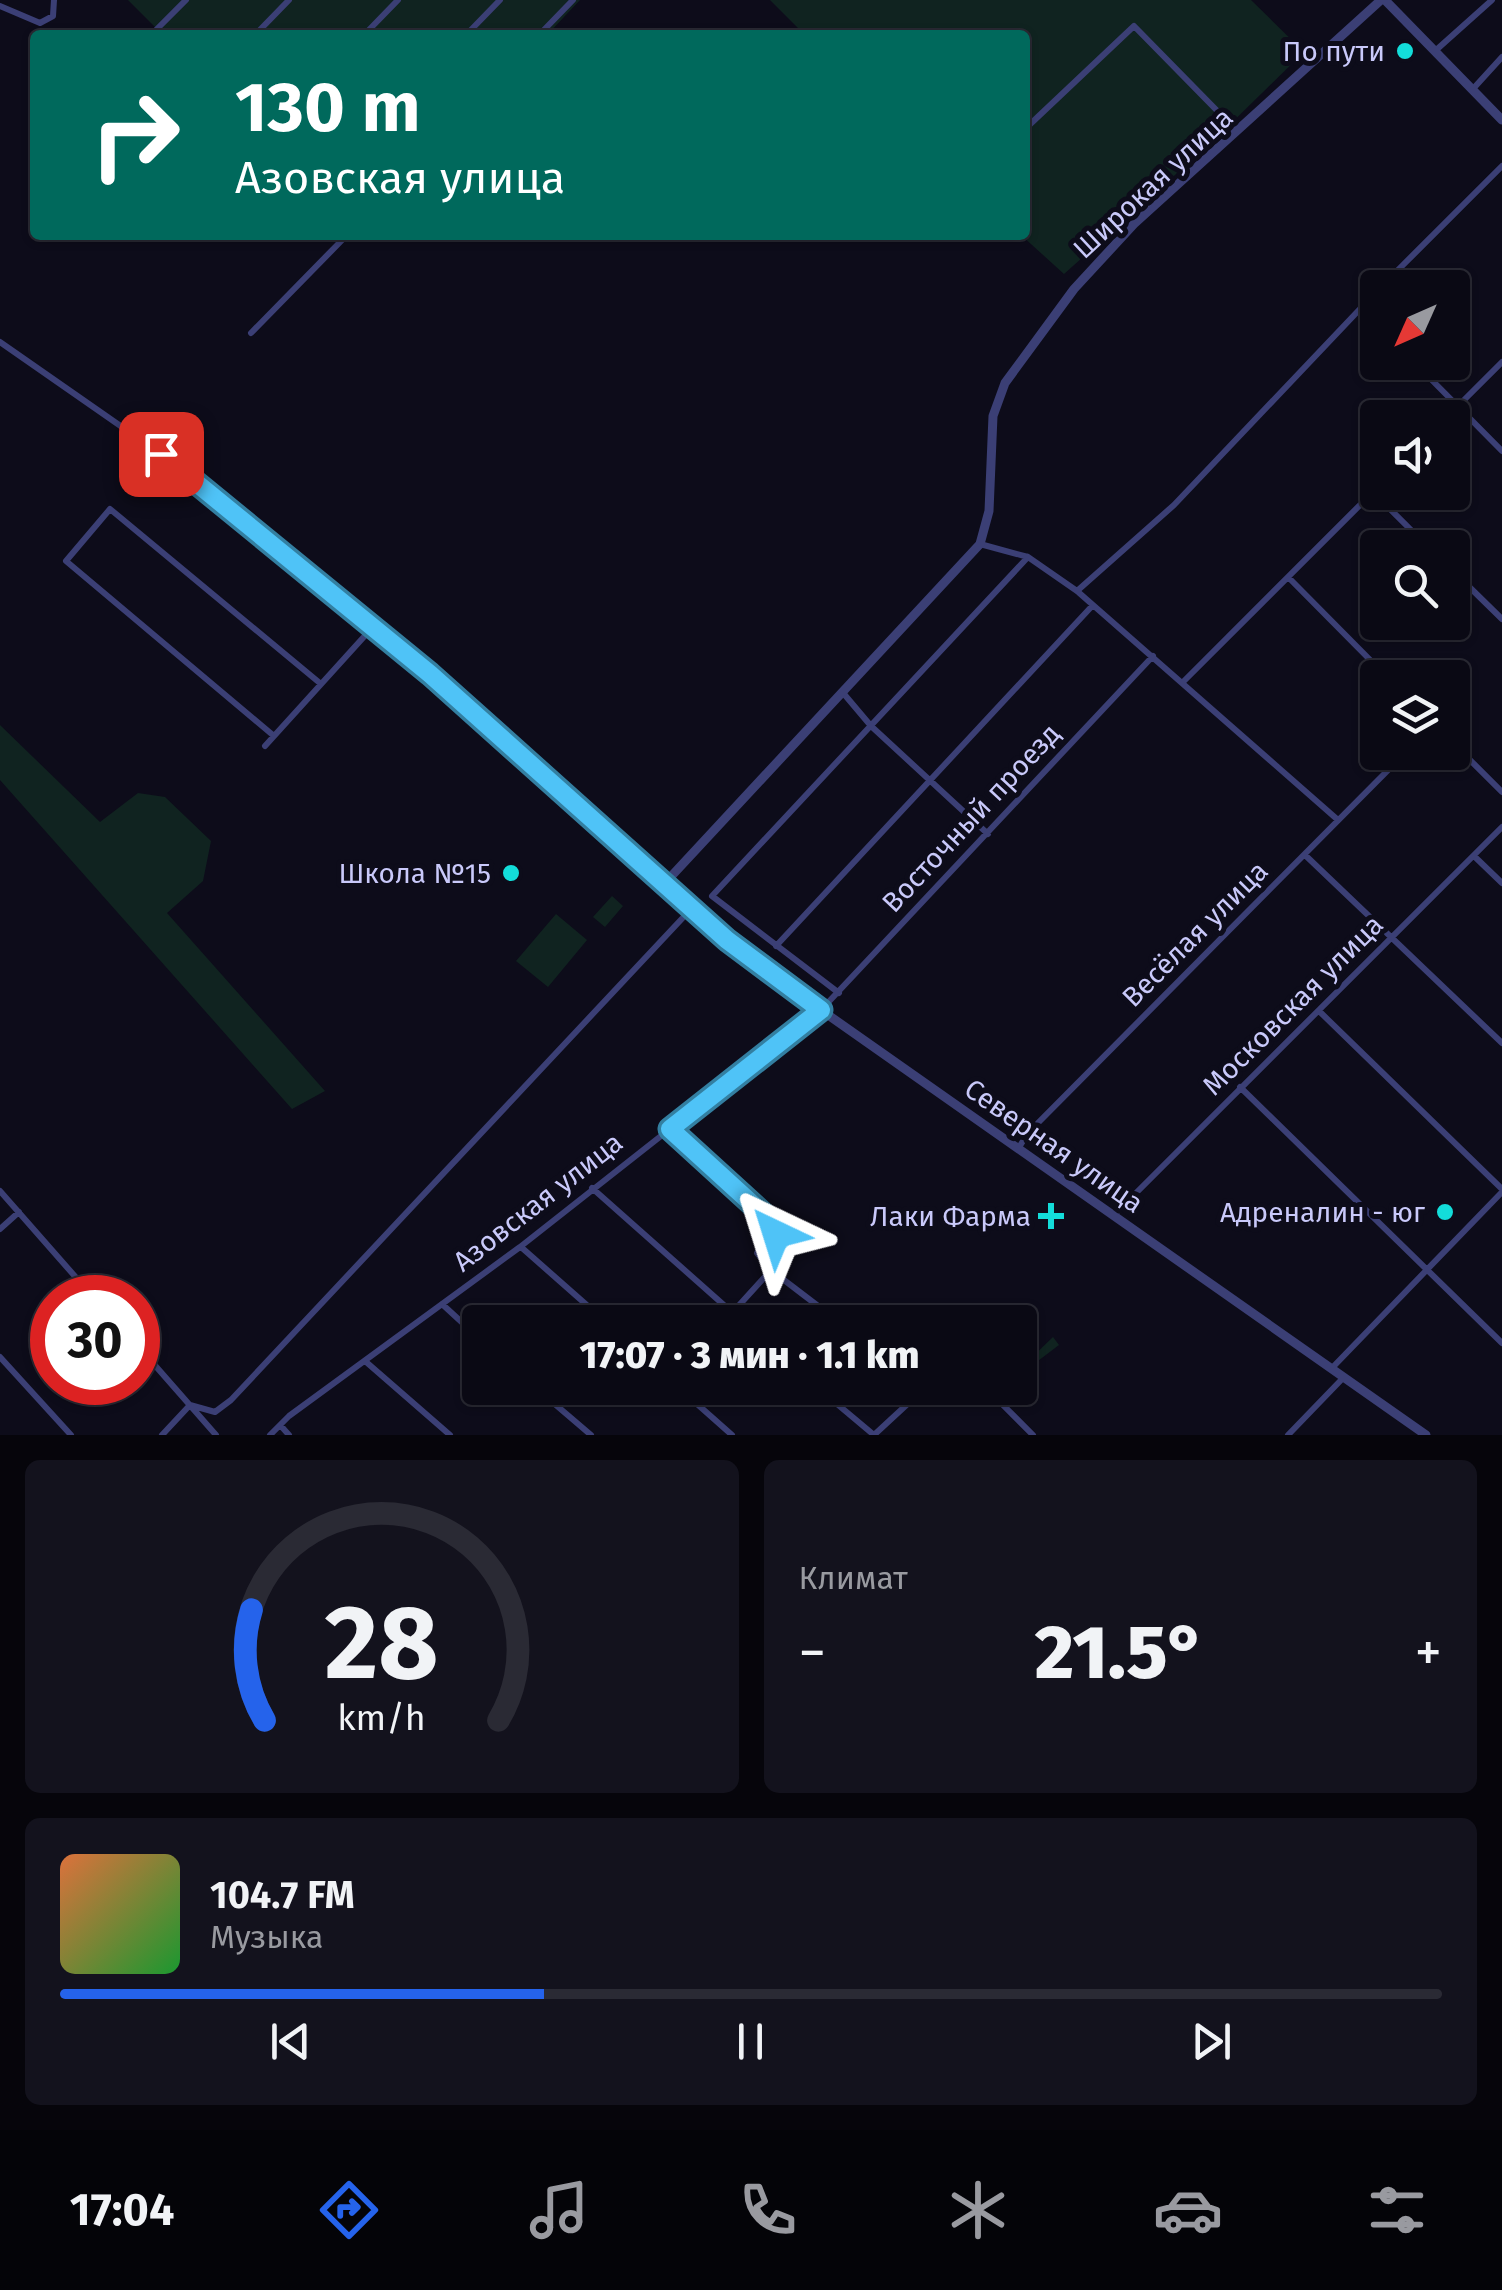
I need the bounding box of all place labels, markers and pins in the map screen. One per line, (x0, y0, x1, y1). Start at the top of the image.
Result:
place label: По пути (1283, 35, 1385, 68)
marker: По пути (1394, 40, 1416, 62)
pin (119, 412, 204, 497)
place label: Школа №15 (338, 857, 491, 890)
marker: Школа №15 (500, 862, 522, 884)
place label: Адреналин - юг (1220, 1196, 1425, 1229)
place label: Лаки Фарма (870, 1200, 1031, 1233)
marker: Адреналин - юг (1434, 1201, 1456, 1223)
marker: Лаки Фарма (1040, 1205, 1062, 1227)

